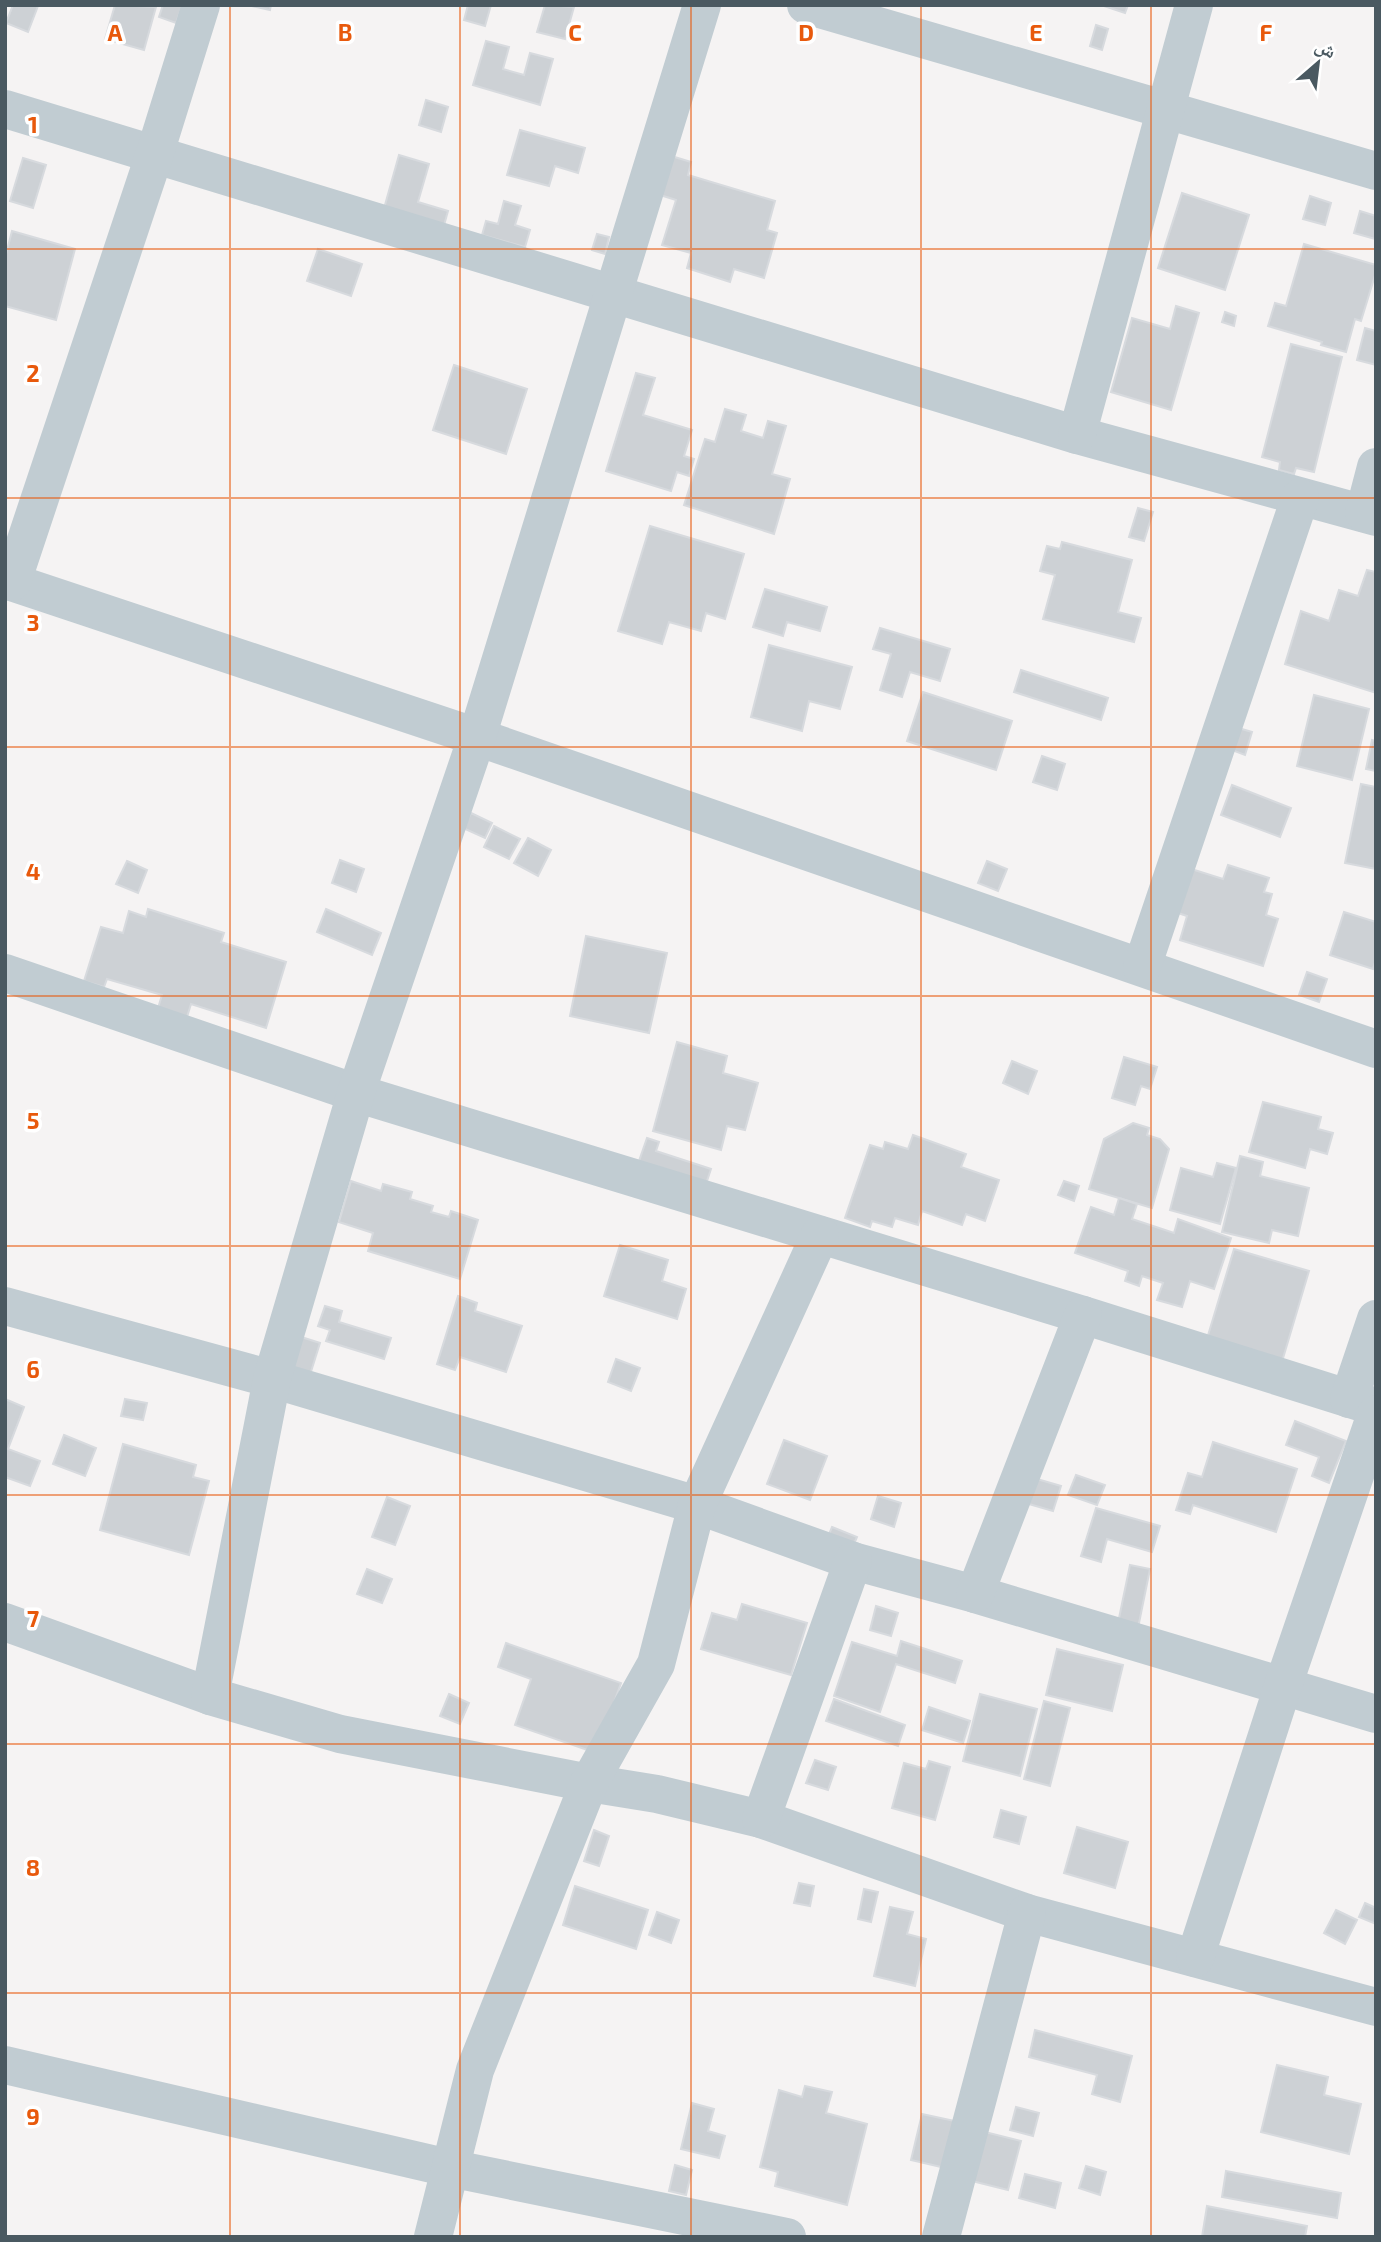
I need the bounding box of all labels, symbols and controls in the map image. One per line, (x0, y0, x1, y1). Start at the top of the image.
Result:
text: A (107, 18, 123, 46)
text: B (338, 18, 352, 46)
text: C (568, 18, 582, 46)
text: D (798, 18, 814, 46)
text: E (1029, 18, 1043, 46)
text: F (1260, 18, 1273, 46)
north arrow (1283, 28, 1353, 98)
text: ش (1311, 33, 1341, 63)
text: 1 (28, 110, 38, 138)
text: 2 (26, 359, 40, 387)
text: 3 (26, 608, 40, 636)
text: 4 (26, 857, 40, 885)
text: 5 (27, 1106, 39, 1134)
text: 6 (26, 1355, 40, 1383)
text: 7 (27, 1604, 39, 1632)
text: 8 (26, 1853, 40, 1881)
text: 9 (26, 2102, 40, 2130)

